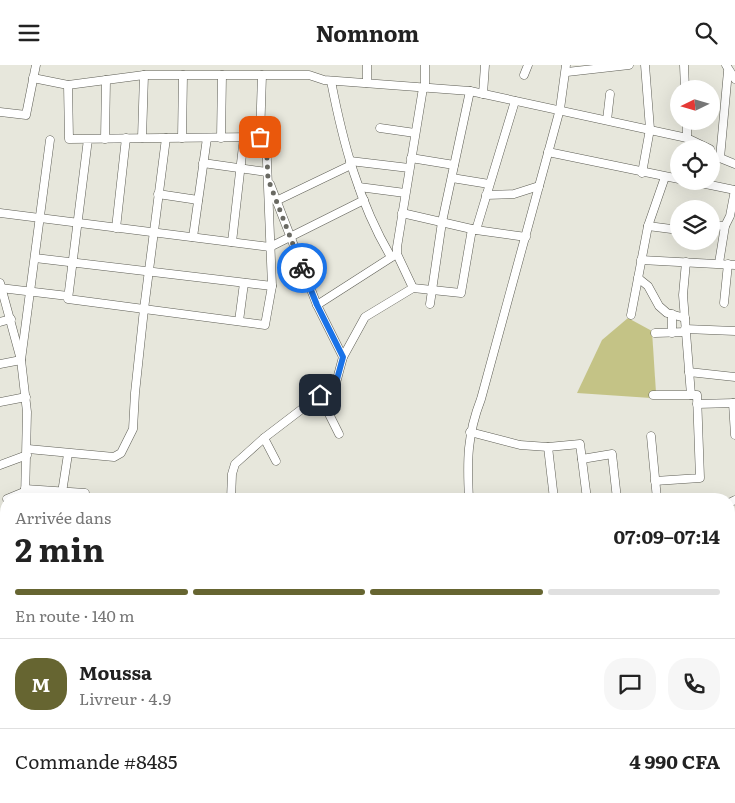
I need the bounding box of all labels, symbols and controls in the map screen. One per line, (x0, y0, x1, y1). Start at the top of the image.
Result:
text: Nomnom (316, 16, 419, 49)
icon: menu (15, 19, 43, 47)
icon: search (692, 19, 720, 47)
north arrow (670, 80, 720, 130)
map controls (670, 80, 720, 250)
pin (239, 116, 281, 158)
icon: bag (246, 123, 274, 151)
button: locate (670, 140, 720, 190)
button: layers (670, 200, 720, 250)
courier (277, 243, 327, 293)
icon: bike (288, 254, 316, 282)
pin (299, 374, 341, 416)
icon: home (306, 381, 334, 409)
text: Arrivée dans (15, 505, 111, 529)
text: 07:09–07:14 (614, 522, 720, 550)
text: 2 min (15, 524, 104, 572)
text: En route · 140 m (15, 603, 134, 627)
text: Moussa (79, 658, 152, 686)
button: chat (604, 658, 656, 710)
button: phone (668, 658, 720, 710)
text: M (32, 670, 50, 698)
text: Livreur · 4.9 (79, 686, 171, 710)
text: Commande #8485 (15, 747, 177, 775)
text: 4 990 CFA (629, 747, 720, 775)

